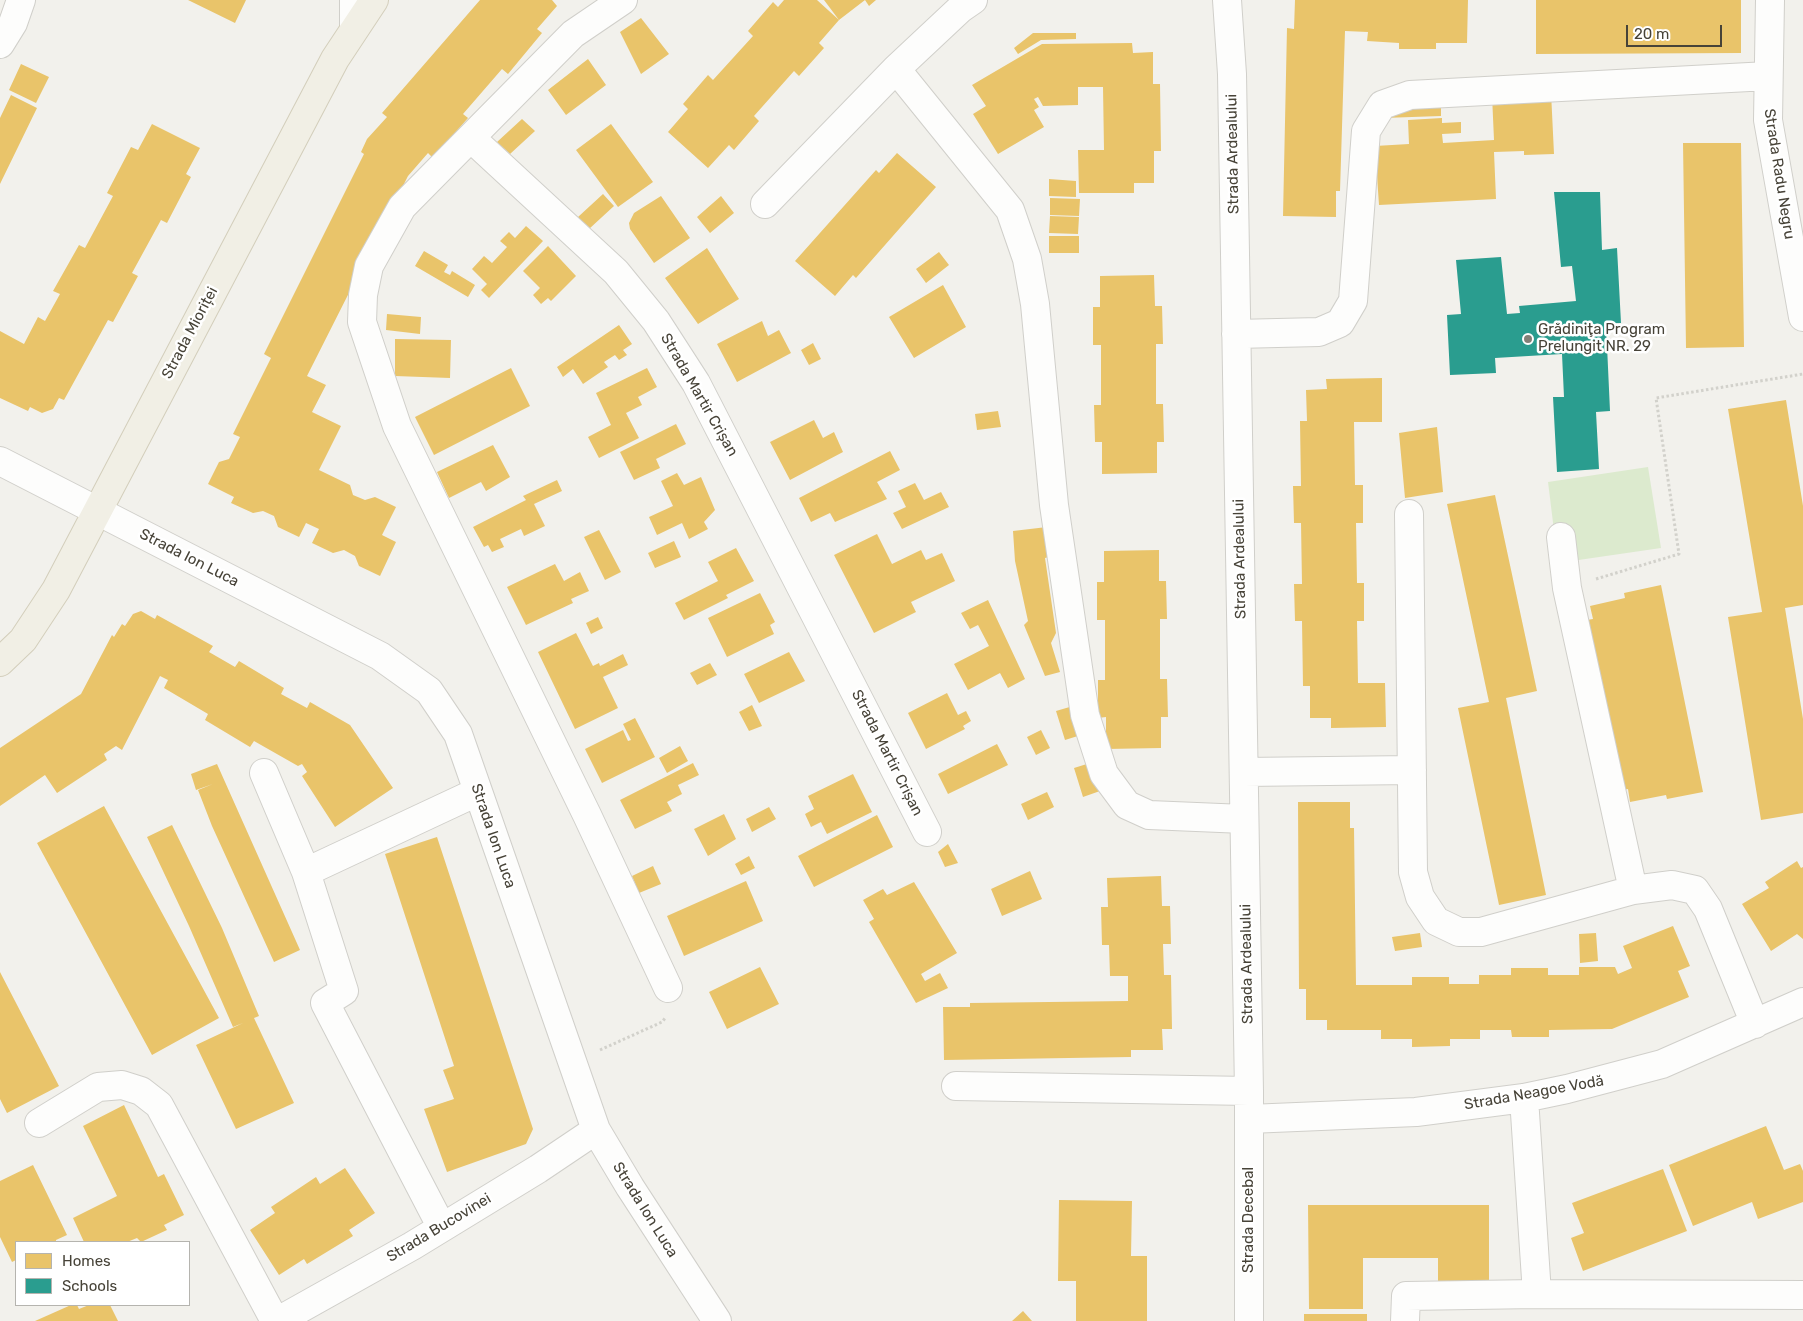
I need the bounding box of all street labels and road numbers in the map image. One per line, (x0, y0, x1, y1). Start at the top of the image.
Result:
street label: Strada Ardealului (1223, 94, 1243, 214)
street label: Strada Radu Negru (1760, 107, 1798, 241)
street label: Strada Mioriței (158, 284, 222, 382)
street label: Strada Martir Crișan (656, 330, 742, 460)
street label: Strada Ardealului (1230, 499, 1250, 619)
street label: Strada Ion Luca (136, 525, 242, 591)
street label: Strada Martir Crișan (847, 687, 927, 819)
street label: Strada Ion Luca (467, 781, 519, 891)
street label: Strada Ardealului (1237, 904, 1257, 1024)
street label: Strada Neagoe Vodă (1463, 1072, 1605, 1114)
street label: Strada Ion Luca (608, 1159, 682, 1261)
street label: Strada Decebal (1240, 1167, 1258, 1273)
street label: Strada Bucovinei (384, 1190, 494, 1266)

